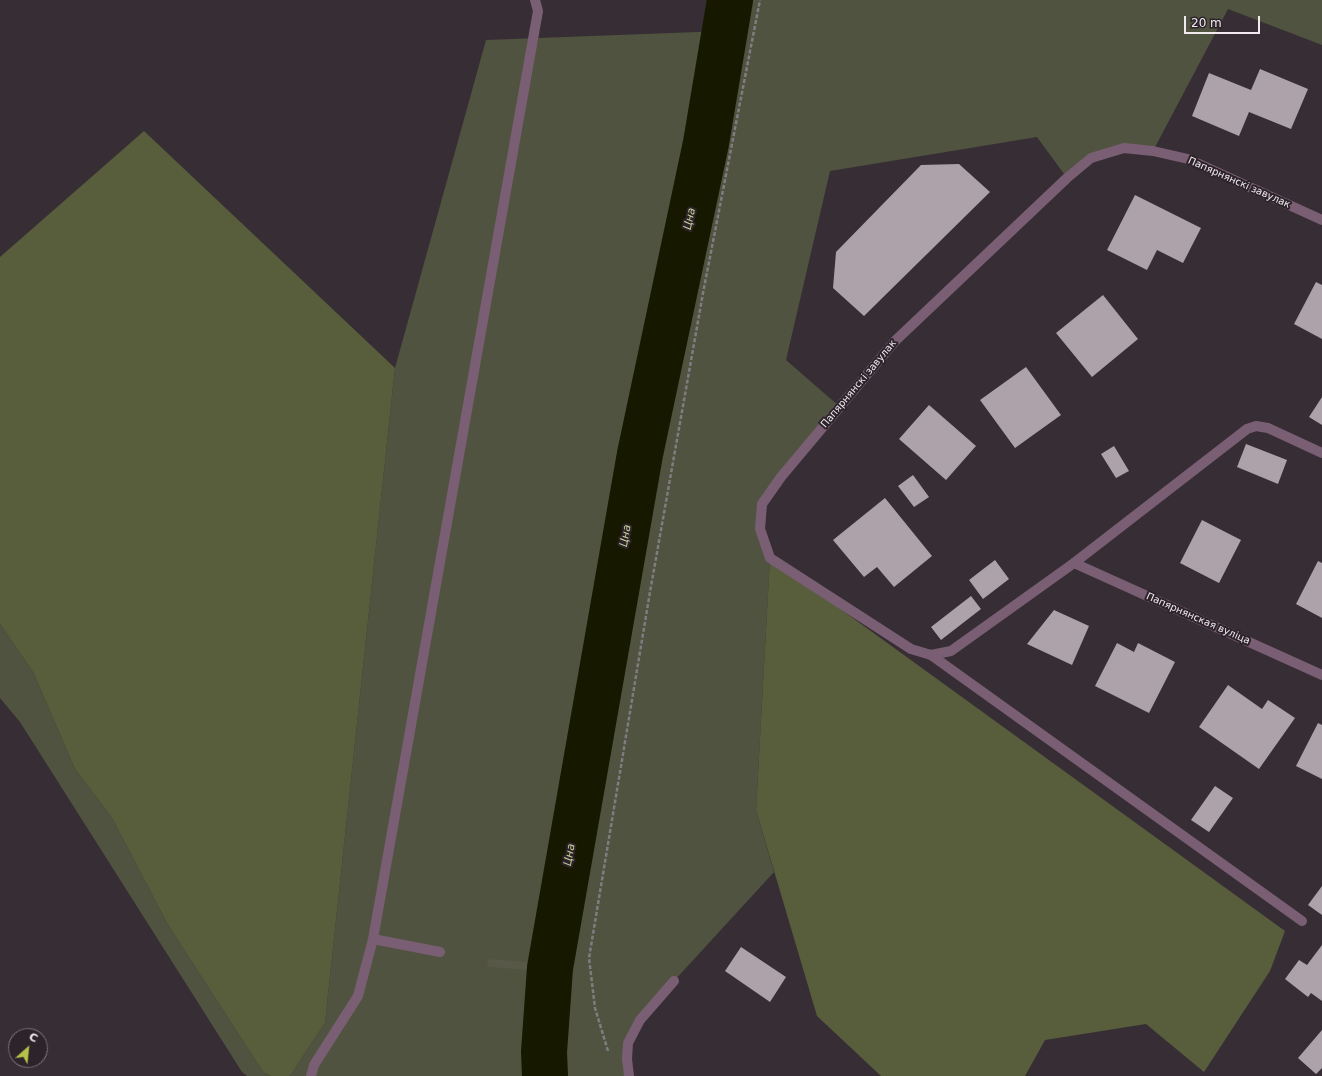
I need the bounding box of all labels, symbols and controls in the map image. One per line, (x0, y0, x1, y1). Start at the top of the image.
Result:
scale bar (1186, 8, 1262, 34)
text: 20 m (1191, 16, 1222, 30)
street label: Папярнянскі завулак (1186, 155, 1292, 211)
water label: Цна (681, 207, 699, 231)
street label: Папярнянскі завулак (819, 338, 899, 430)
water label: Цна (618, 524, 634, 548)
street label: Папярнянская вуліца (1144, 591, 1252, 647)
water label: Цна (562, 843, 578, 867)
north arrow (8, 1028, 48, 1068)
text: С (27, 1030, 40, 1045)

